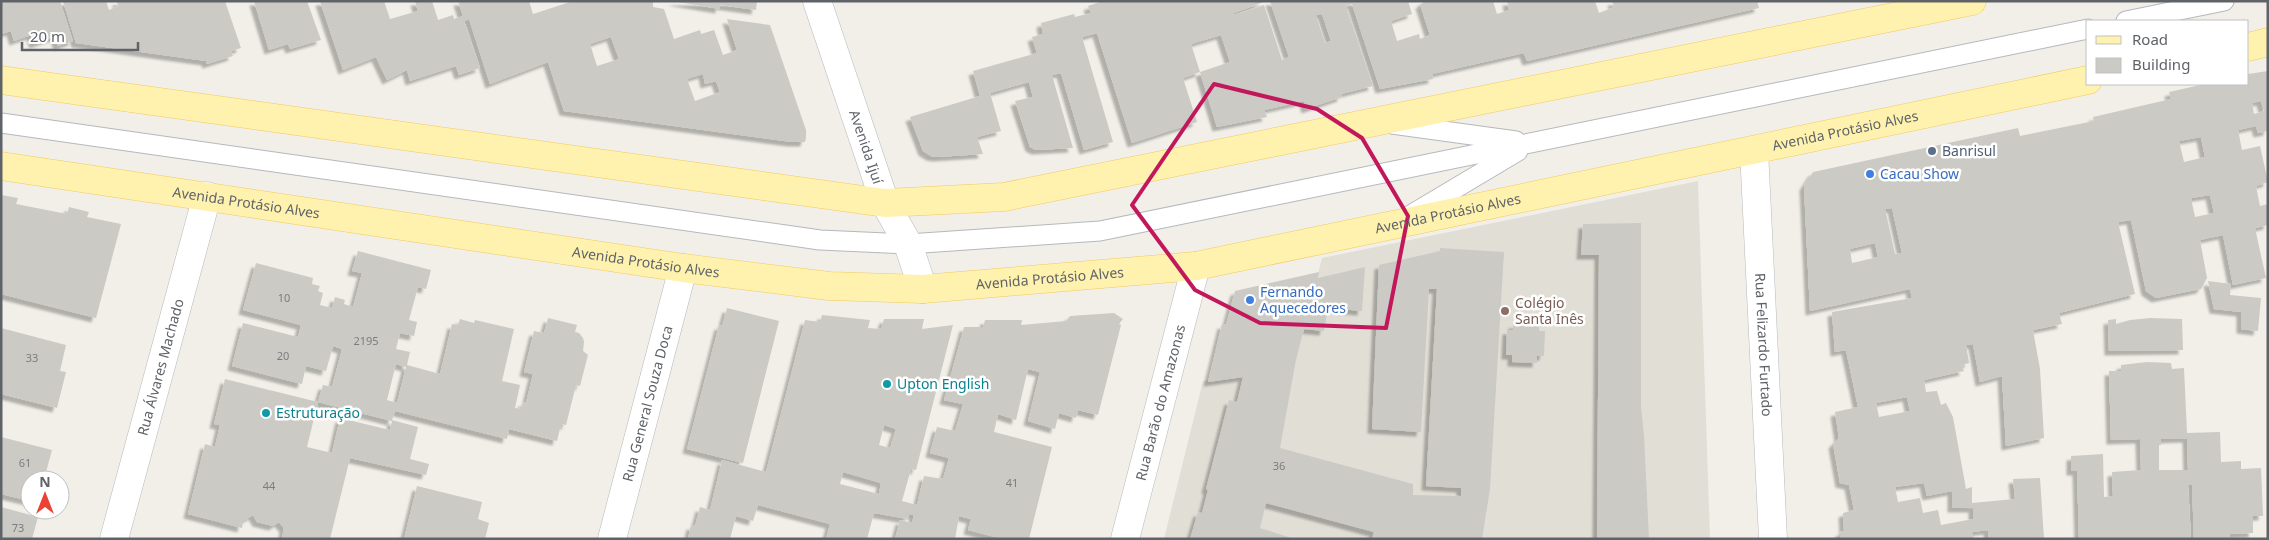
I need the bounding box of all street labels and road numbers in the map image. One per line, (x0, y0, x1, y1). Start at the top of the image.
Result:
street label: Avenida Protásio Alves (1771, 106, 1920, 155)
street label: Avenida Ijuí (845, 107, 888, 187)
street label: Avenida Protásio Alves (171, 182, 322, 223)
street label: Avenida Protásio Alves (1373, 188, 1523, 237)
street label: Avenida Protásio Alves (571, 242, 721, 281)
street label: Avenida Protásio Alves (975, 262, 1125, 294)
street label: Rua Felizardo Furtado (1751, 272, 1777, 417)
street label: Rua Álvares Machado (132, 296, 188, 438)
street label: Rua Barão do Amazonas (1131, 322, 1189, 482)
street label: Rua General Souza Doca (617, 323, 677, 483)

